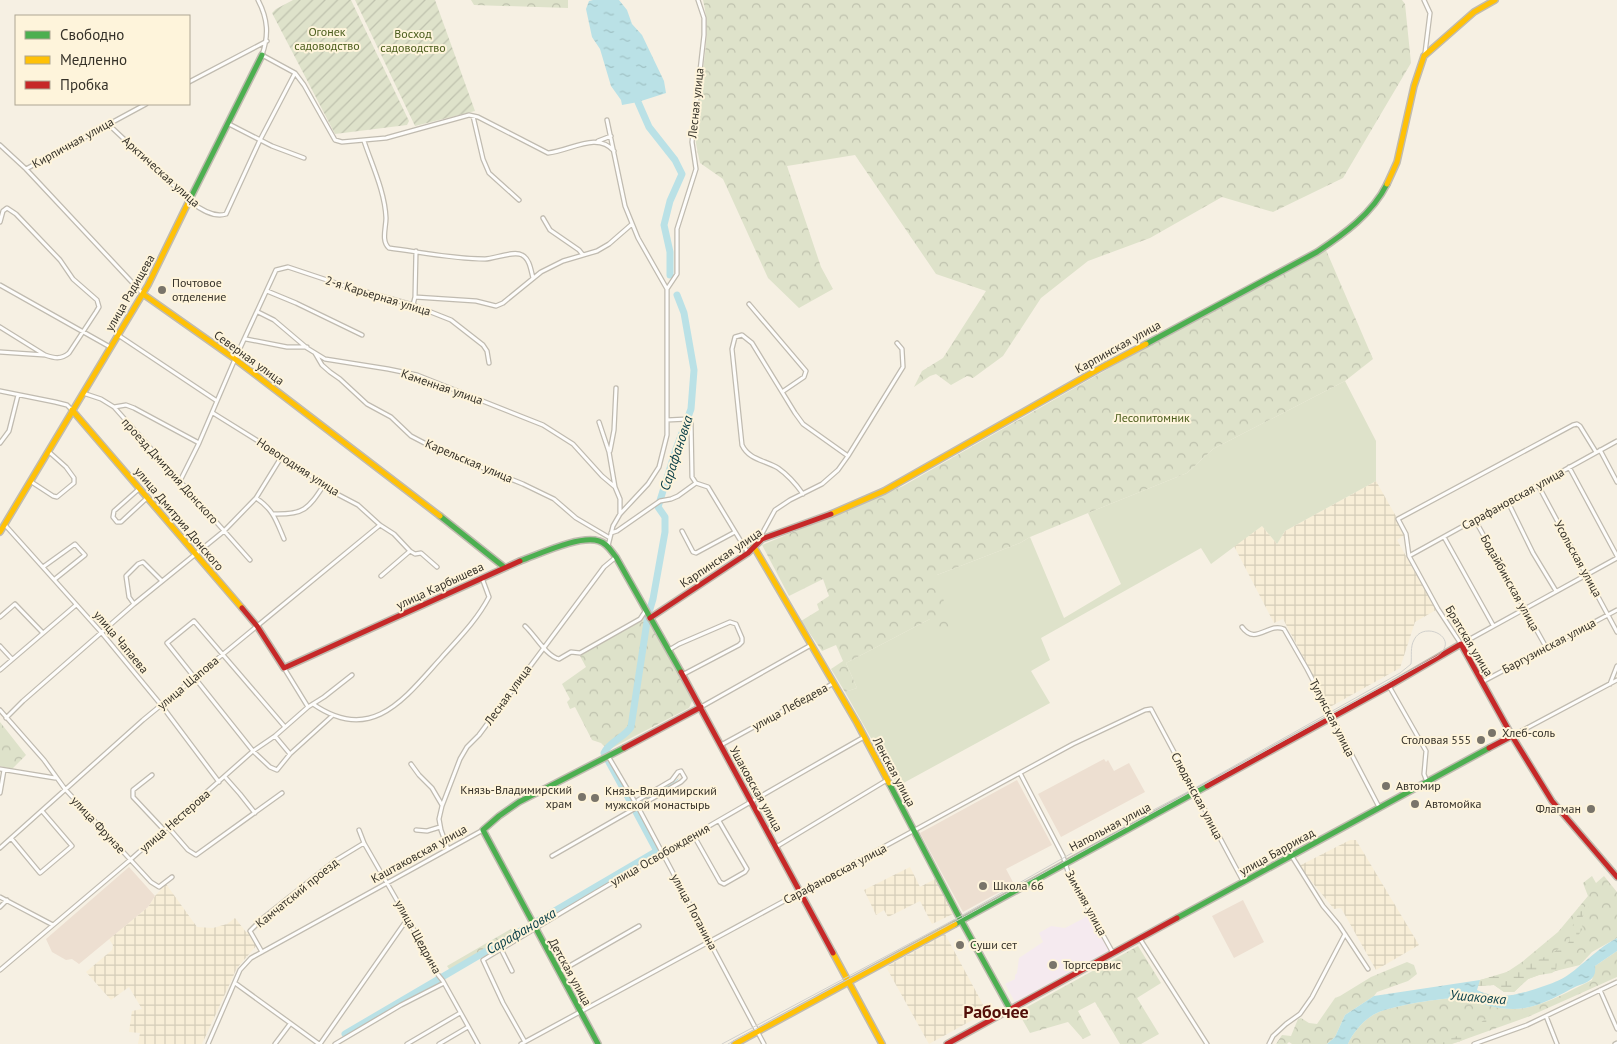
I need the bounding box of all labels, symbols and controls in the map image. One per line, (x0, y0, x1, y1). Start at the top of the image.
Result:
legend (15, 15, 190, 105)
park label: Огонек садоводство (294, 24, 360, 53)
text: Свободно (60, 25, 124, 44)
park label: Восход садоводство (380, 26, 446, 55)
text: Медленно (60, 50, 127, 69)
street label: Лесная улица (684, 67, 707, 140)
text: Пробка (60, 75, 109, 94)
street label: Кирпичная улица (29, 114, 116, 171)
street label: Арктическая улица (120, 133, 203, 210)
street label: улица Радищева (102, 252, 158, 334)
street label: 2-я Карьерная улица (324, 272, 433, 319)
place label: Почтовое отделение (172, 275, 226, 304)
marker: Почтовое отделение (156, 284, 168, 296)
street label: Карпинская улица (1072, 317, 1163, 376)
street label: Северная улица (211, 327, 287, 388)
street label: Каменная улица (399, 366, 485, 408)
park label: Лесопитомник (1113, 410, 1190, 425)
water label: Сарафановка (655, 413, 697, 493)
street label: проезд Дмитрия Донского (119, 415, 222, 527)
street label: Новогодняя улица (254, 434, 342, 499)
street label: Карельская улица (423, 435, 515, 486)
street label: улица Дмитрия Донского (132, 464, 227, 574)
street label: Сарафановская улица (1459, 464, 1567, 533)
street label: Усольская улица (1551, 518, 1606, 600)
street label: Карпинская улица (677, 525, 765, 591)
street label: Бодайбинская улица (1478, 532, 1543, 634)
street label: улица Карбышева (394, 559, 486, 612)
street label: Братская улица (1442, 603, 1497, 679)
street label: улица Чапаева (91, 607, 152, 676)
street label: Баргузинская улица (1499, 615, 1598, 677)
street label: улица Щапова (154, 653, 221, 713)
street label: Лесная улица (480, 662, 534, 729)
street label: Тулунская улица (1306, 676, 1358, 759)
street label: улица Лебедева (749, 680, 830, 733)
place label: Хлеб-соль (1502, 725, 1556, 740)
marker: Хлеб-соль (1486, 727, 1498, 739)
place label: Столовая 555 (1401, 732, 1471, 747)
street label: Ленская улица (869, 734, 919, 809)
marker: Столовая 555 (1475, 734, 1487, 746)
street label: Ушаковская улица (727, 743, 786, 834)
street label: Слюдянская улица (1168, 750, 1227, 842)
place label: Автомир (1396, 778, 1441, 793)
marker: Автомир (1380, 780, 1392, 792)
place label: Князь-Владимирский храм (460, 782, 572, 811)
place label: Князь-Владимирский мужской монастырь (605, 783, 717, 812)
street label: улица Нестерова (136, 786, 213, 855)
marker: Князь-Владимирский храм (576, 791, 588, 803)
marker: Князь-Владимирский мужской монастырь (589, 792, 601, 804)
street label: улица Фрунзе (68, 793, 129, 856)
place label: Автомойка (1425, 796, 1481, 811)
marker: Автомойка (1409, 798, 1421, 810)
street label: Напольная улица (1066, 799, 1153, 854)
place label: Флагман (1535, 801, 1581, 816)
marker: Флагман (1585, 803, 1597, 815)
street label: улица Освобождения (607, 820, 712, 889)
street label: Каштаковская улица (368, 821, 469, 886)
street label: улица Баррикад (1236, 824, 1318, 878)
street label: Сарафановская улица (781, 840, 889, 907)
street label: Камчатский проезд (252, 854, 341, 931)
street label: Зимняя улица (1062, 867, 1111, 938)
street label: улица Потанина (668, 871, 721, 952)
place label: Школа 66 (993, 878, 1044, 893)
marker: Школа 66 (977, 880, 989, 892)
street label: улица Щедрина (392, 897, 445, 976)
water label: Сарафановка (483, 904, 559, 958)
street label: Детская улица (546, 935, 595, 1008)
place label: Суши сет (970, 937, 1017, 952)
marker: Суши сет (954, 939, 966, 951)
place label: Торгсервис (1063, 957, 1122, 972)
marker: Торгсервис (1047, 959, 1059, 971)
water label: Ушаковка (1449, 986, 1507, 1008)
district label: Рабочее (963, 1000, 1029, 1023)

